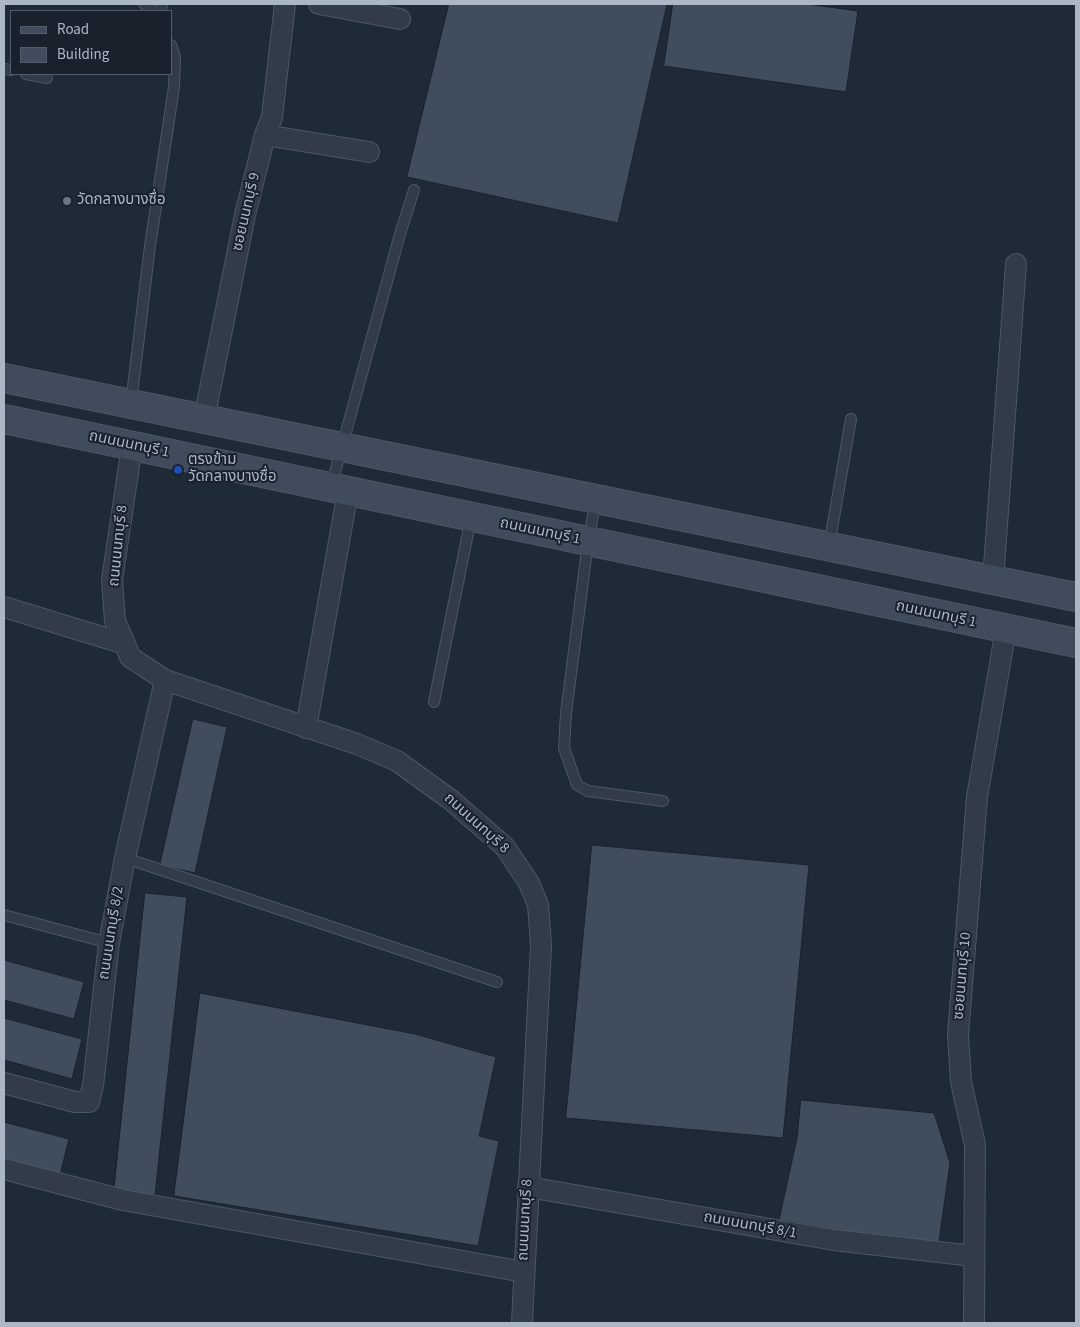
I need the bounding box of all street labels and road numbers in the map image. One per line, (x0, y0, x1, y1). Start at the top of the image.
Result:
street label: ซอยนนทบุรี 9 (229, 171, 265, 253)
street label: ถนนนนทบุรี 1 (87, 428, 171, 462)
street label: ถนนนนทบุรี 8 (106, 504, 132, 588)
street label: ถนนนนทบุรี 1 (498, 515, 582, 549)
street label: ถนนนนทบุรี 1 (894, 598, 978, 632)
street label: ถนนนนทบุรี 8 (440, 790, 512, 858)
street label: ถนนนนทบุรี 8/2 (96, 885, 128, 981)
street label: ซอยนนทบุรี 10 (950, 932, 976, 1020)
street label: ถนนนนทบุรี 8 (515, 1179, 537, 1261)
street label: ถนนนนทบุรี 8/1 (702, 1209, 798, 1243)

